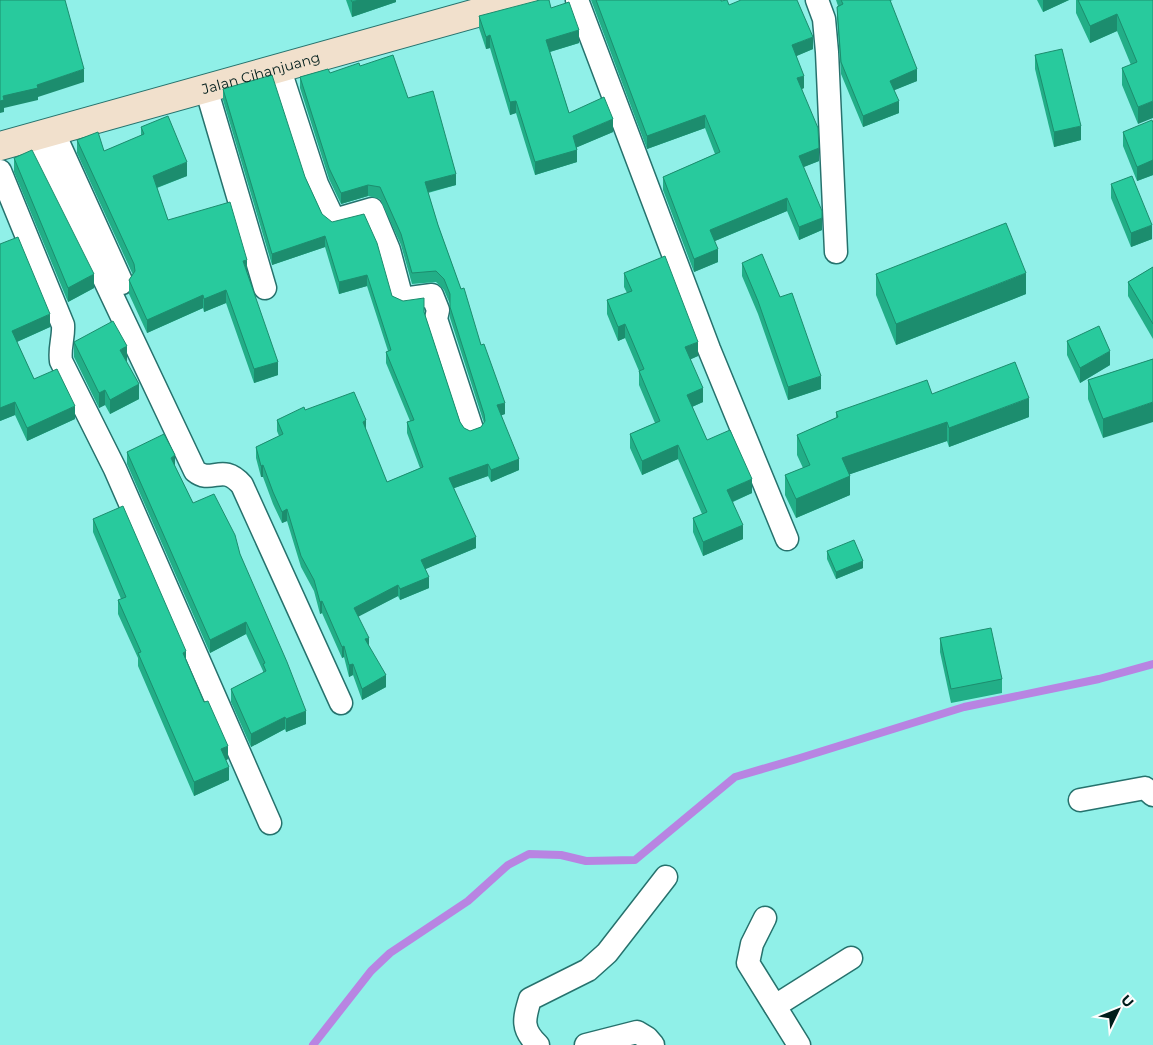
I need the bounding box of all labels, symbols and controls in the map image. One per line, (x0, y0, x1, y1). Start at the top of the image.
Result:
street label: Jalan Cihanjuang (199, 48, 322, 98)
north arrow (1093, 985, 1143, 1035)
text: U (1117, 991, 1138, 1011)

